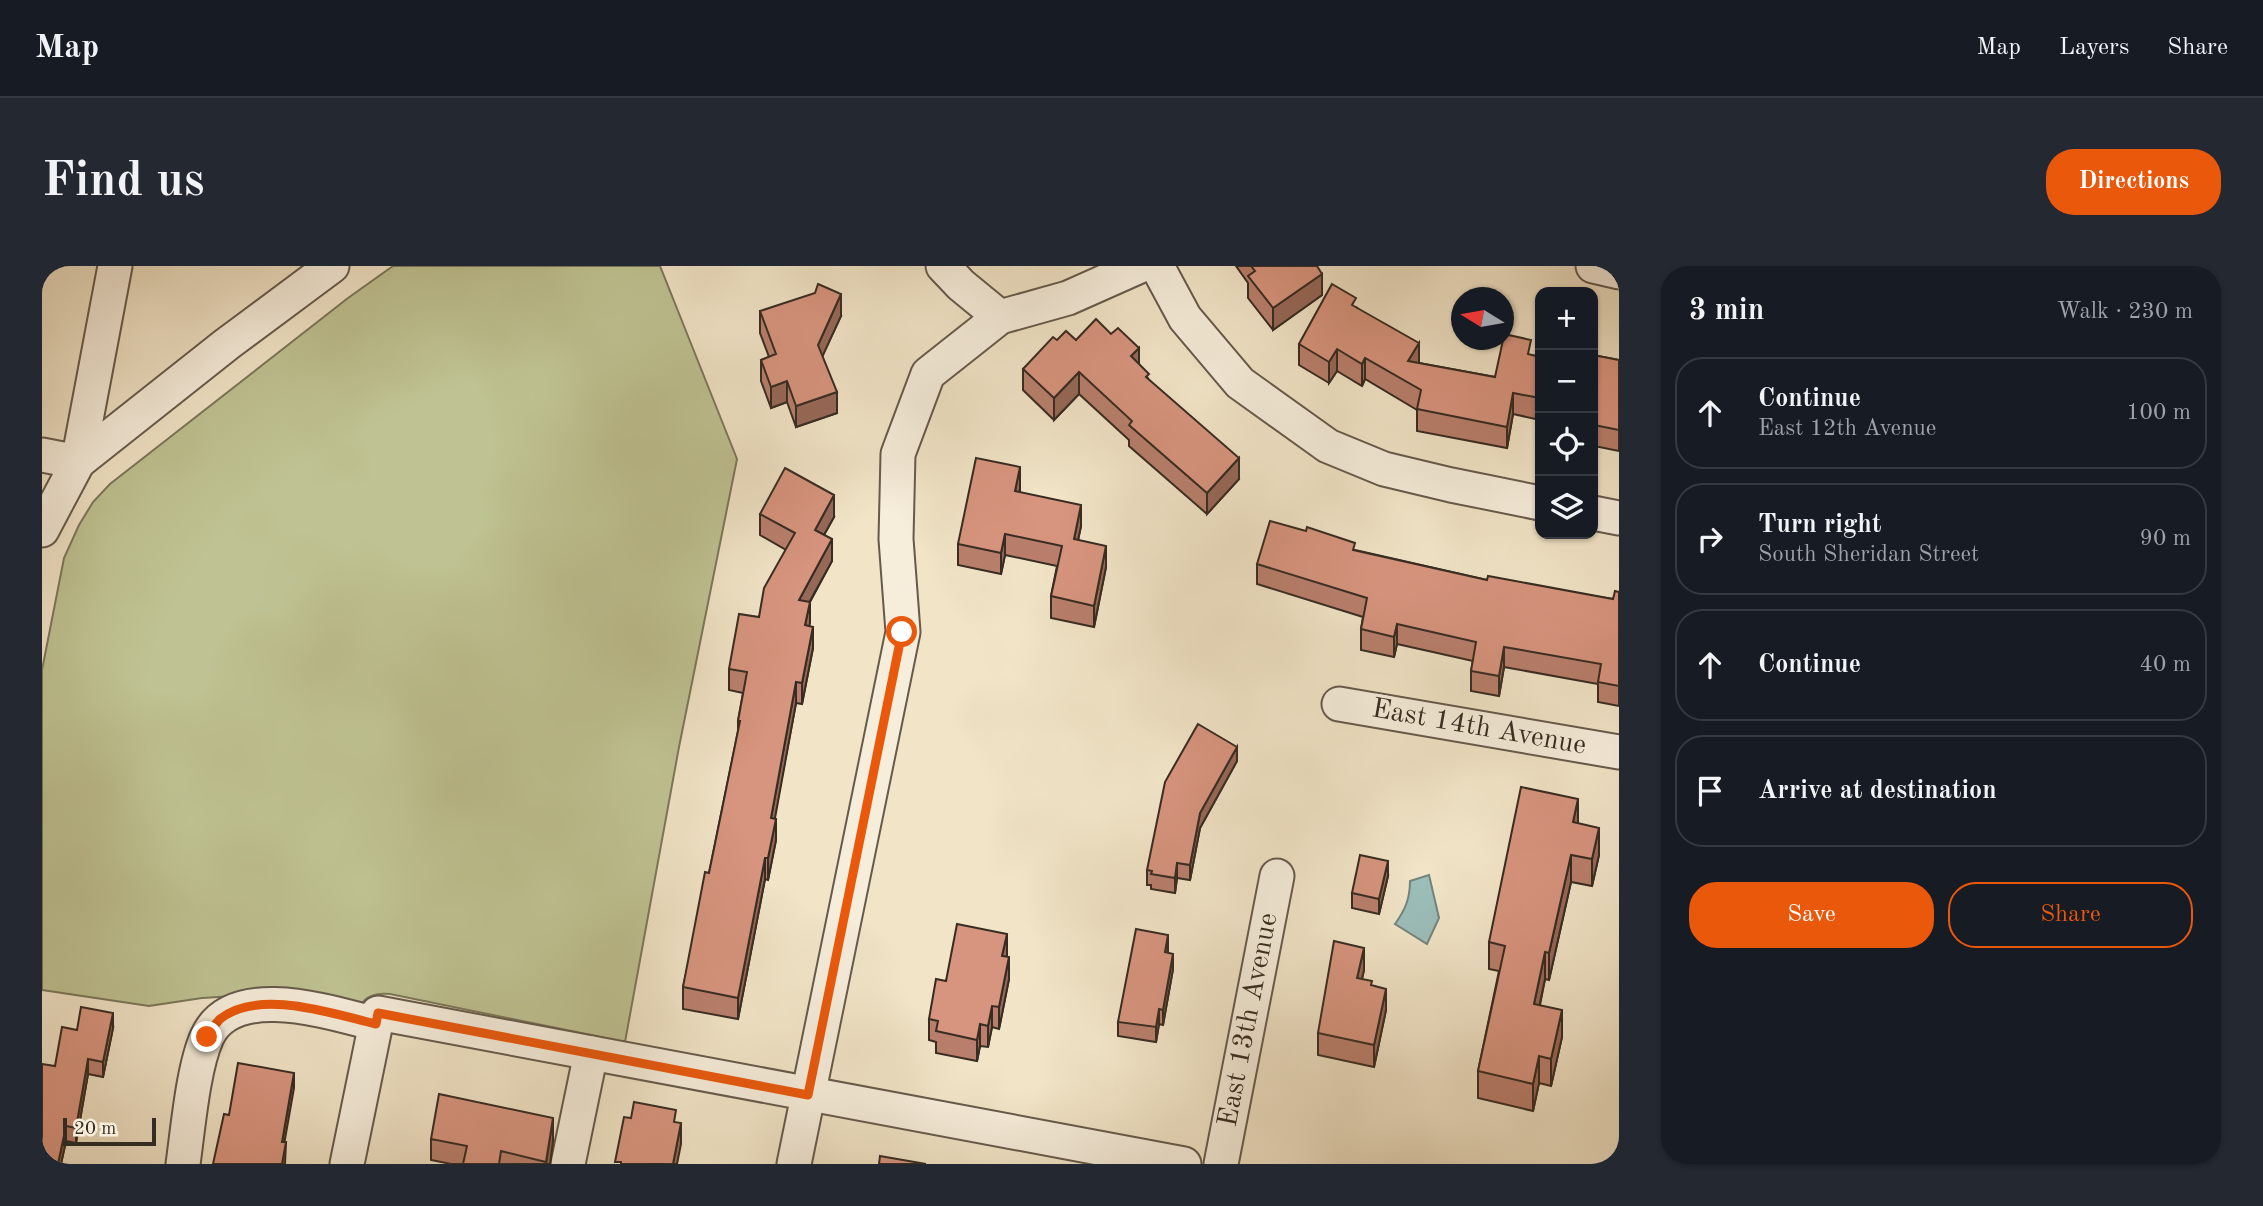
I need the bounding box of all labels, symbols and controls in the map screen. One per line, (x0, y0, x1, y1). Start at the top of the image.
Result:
text: Map (35, 32, 99, 65)
text: Map (1977, 36, 2021, 60)
text: Layers (2059, 36, 2129, 60)
text: Share (2167, 36, 2228, 60)
button: Directions (2046, 149, 2221, 215)
text: Find us (42, 158, 205, 207)
north arrow (1451, 287, 1514, 350)
map controls (1535, 287, 1598, 539)
button: + (1535, 287, 1598, 350)
text: 3 min (1689, 296, 1764, 326)
text: Walk · 230 m (2057, 300, 2193, 323)
button: − (1535, 350, 1598, 413)
text: Continue (1758, 386, 1861, 412)
icon: ahead (1691, 394, 1729, 432)
text: 100 m (2126, 401, 2191, 424)
button: locate (1535, 413, 1598, 476)
text: East 12th Avenue (1758, 417, 1936, 440)
button: layers (1535, 476, 1598, 539)
text: Turn right (1758, 512, 1881, 538)
icon: right (1691, 520, 1729, 558)
text: 90 m (2140, 527, 2191, 550)
text: South Sheridan Street (1758, 543, 1979, 566)
route start (886, 616, 917, 647)
icon: ahead (1691, 646, 1729, 684)
text: Continue (1758, 652, 1861, 678)
text: 40 m (2140, 653, 2191, 676)
street label: East 14th Avenue (1370, 695, 1588, 761)
icon: arrive (1691, 772, 1729, 810)
text: Arrive at destination (1758, 778, 1997, 804)
button: Save (1689, 882, 1934, 948)
button: Share (1948, 882, 2193, 948)
street label: East 13th Avenue (1215, 911, 1283, 1129)
route end (191, 1021, 222, 1052)
scale bar (63, 1115, 156, 1147)
text: 20 m (74, 1120, 116, 1139)

